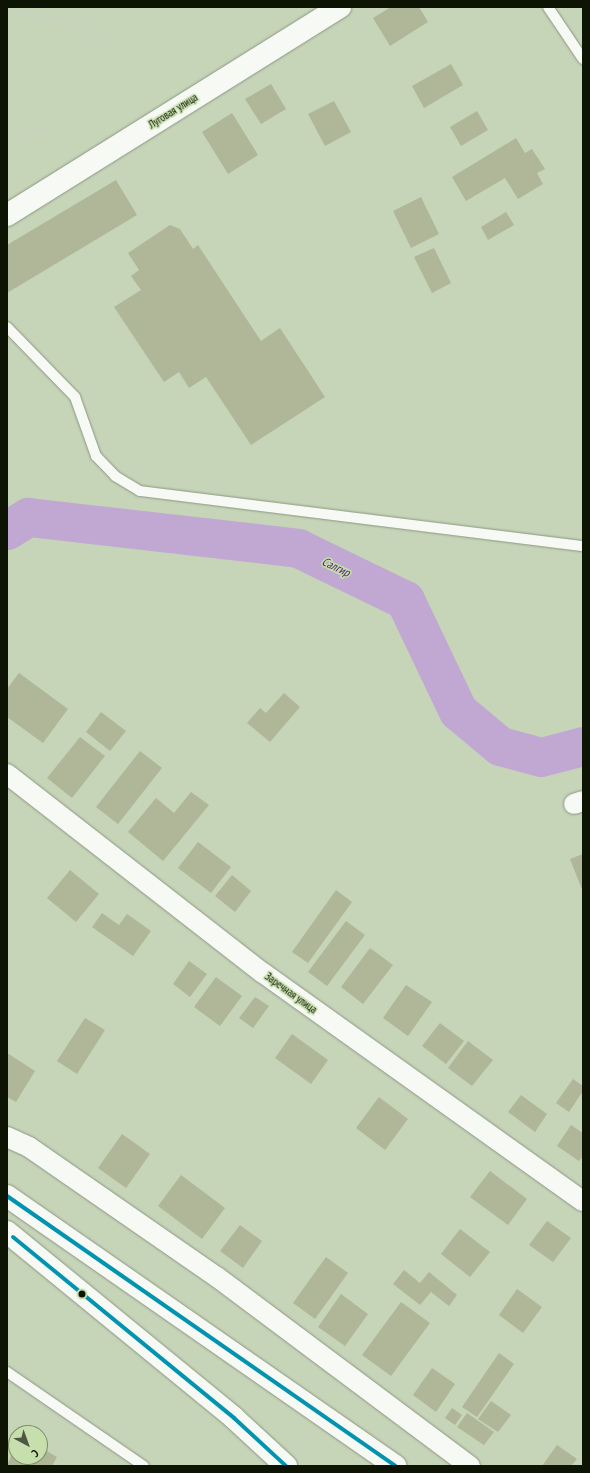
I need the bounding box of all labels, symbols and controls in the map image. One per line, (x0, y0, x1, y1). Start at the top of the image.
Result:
street label: Луговая улица (146, 91, 200, 131)
water label: Салгир (320, 554, 352, 580)
street label: Заречная улица (262, 970, 320, 1016)
unlabelled marker (77, 1289, 87, 1299)
north arrow (8, 1425, 48, 1465)
text: С (29, 1446, 42, 1460)

